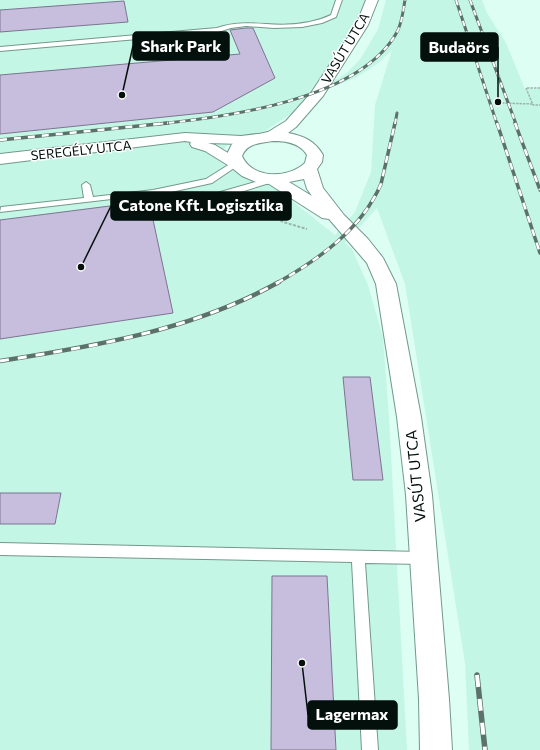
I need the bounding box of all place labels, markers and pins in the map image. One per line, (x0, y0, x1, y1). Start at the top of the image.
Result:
callout: Shark Park (133, 32, 229, 60)
callout: Budaörs (421, 33, 498, 61)
callout: Catone Kft. Logisztika (111, 192, 291, 220)
callout: Lagermax (308, 701, 397, 729)

